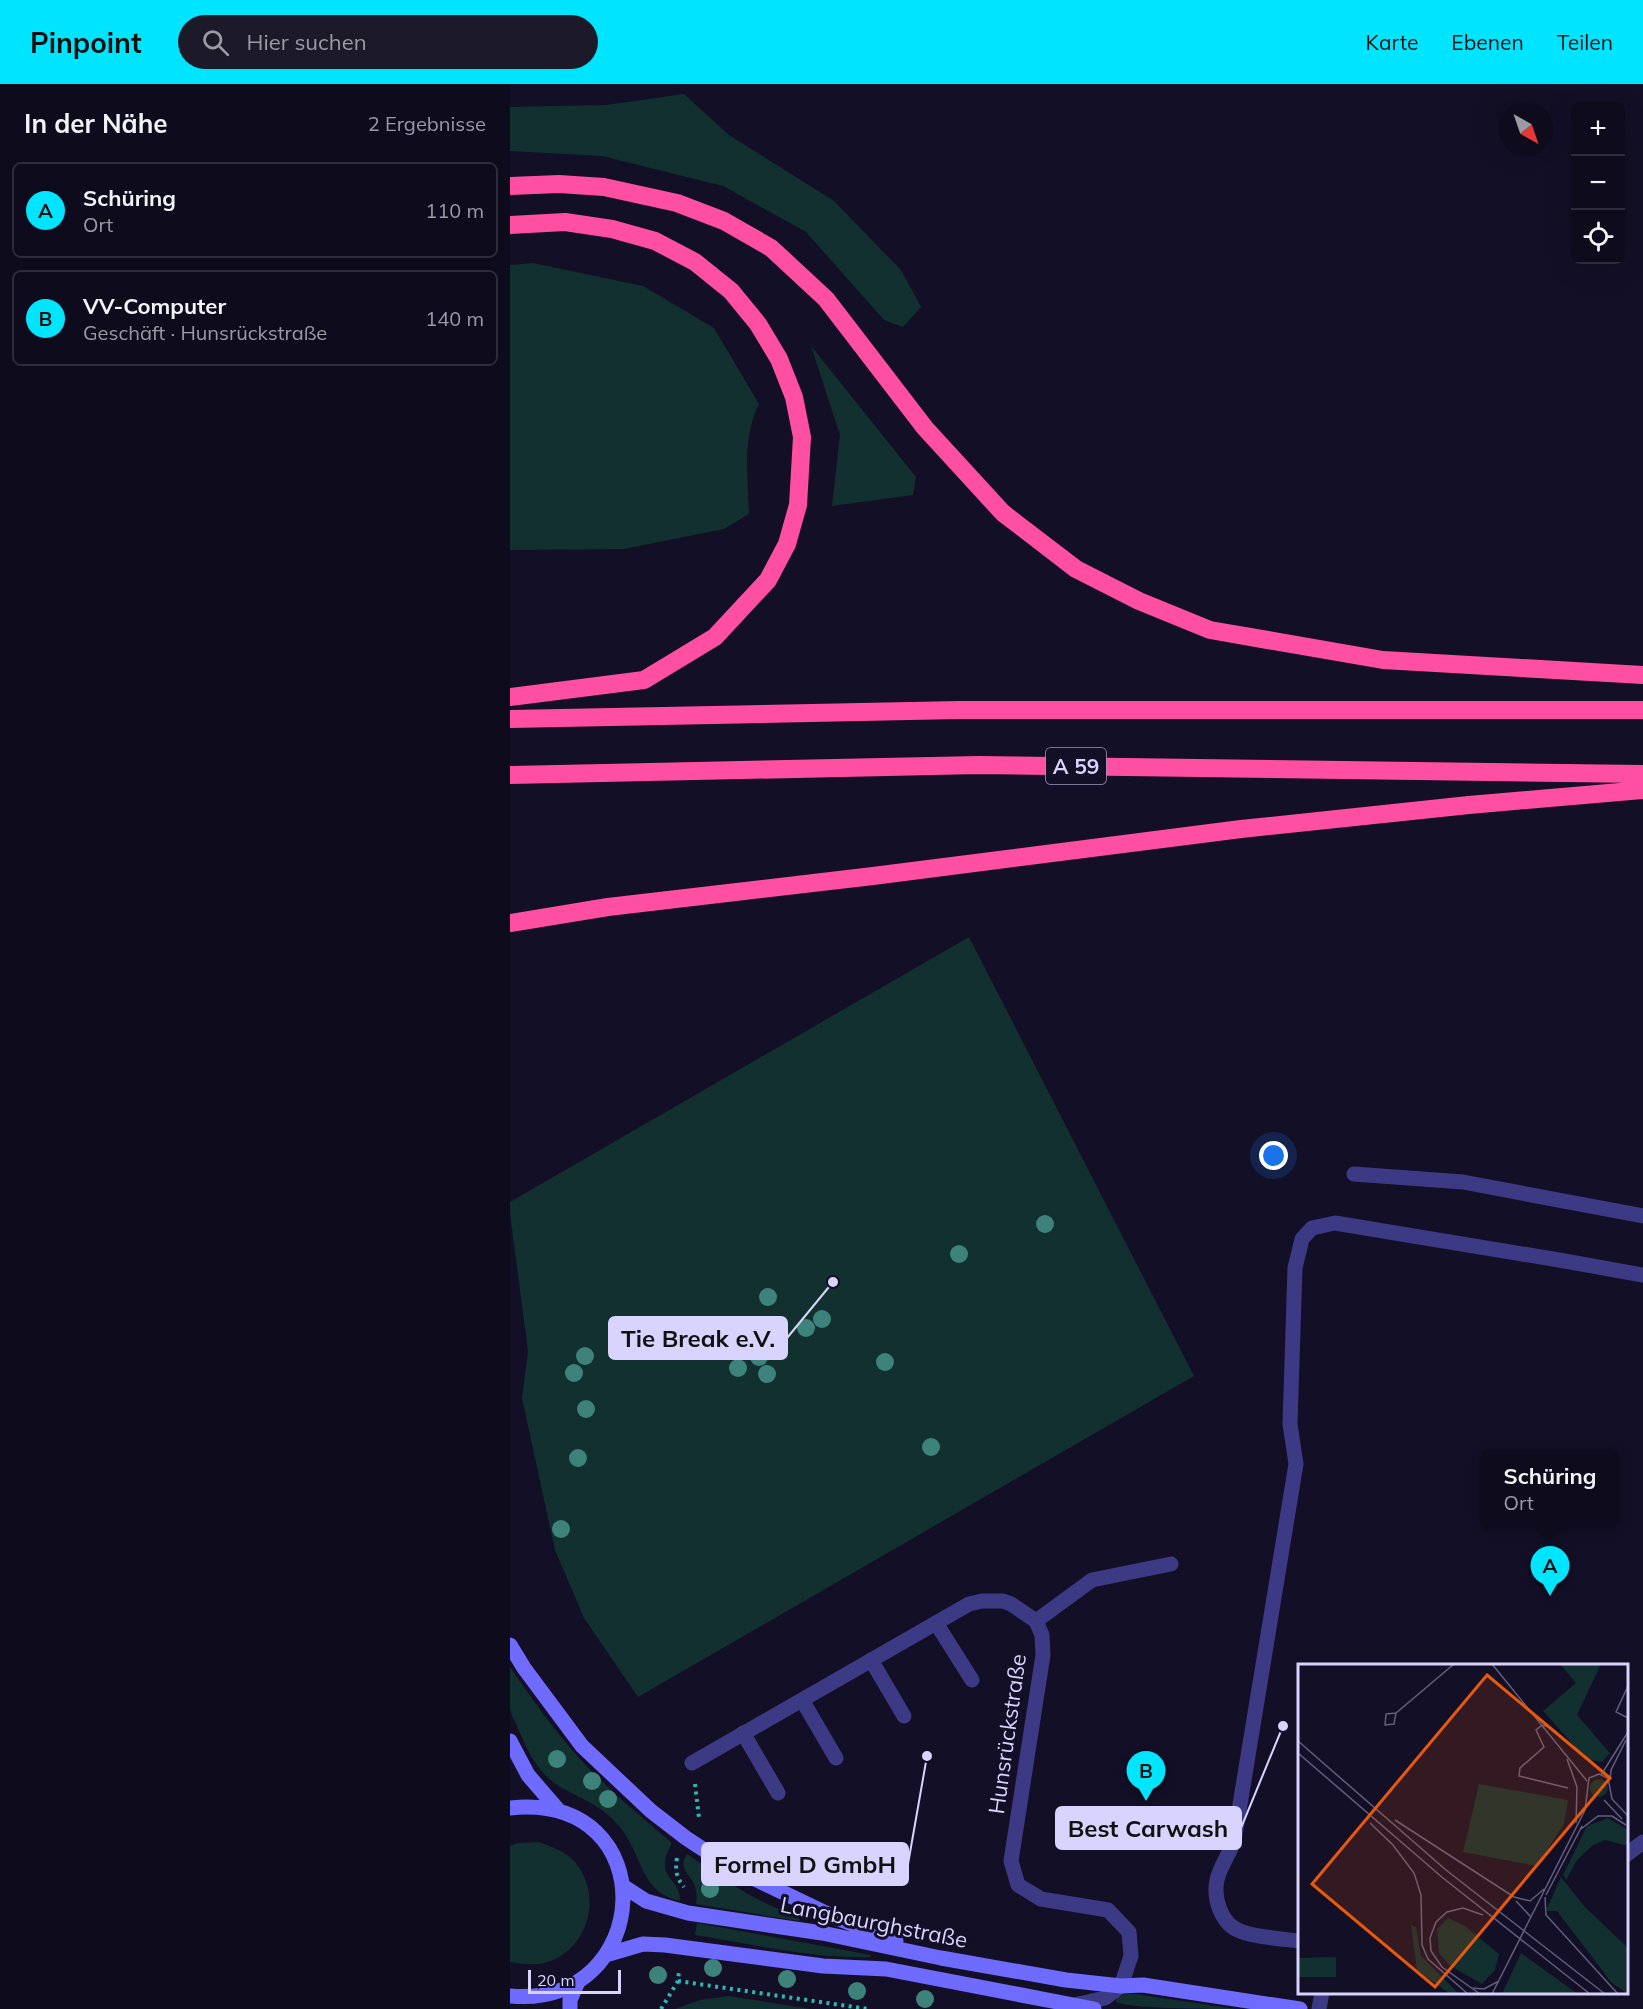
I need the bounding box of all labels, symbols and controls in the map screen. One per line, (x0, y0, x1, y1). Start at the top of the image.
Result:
search box (178, 15, 598, 69)
text: Pinpoint (30, 25, 142, 60)
icon: search (199, 26, 232, 59)
text: Hier suchen (247, 28, 367, 56)
text: Karte (1366, 29, 1418, 55)
text: Ebenen (1451, 29, 1524, 55)
text: Teilen (1557, 29, 1613, 55)
north arrow (1499, 102, 1553, 156)
map controls (1571, 102, 1625, 264)
button: + (1571, 102, 1625, 156)
text: In der Nähe (24, 107, 168, 140)
text: 2 Ergebnisse (368, 111, 486, 136)
button: − (1571, 156, 1625, 210)
text: Schüring (83, 184, 176, 212)
text: A (38, 198, 53, 223)
text: 110 m (425, 198, 484, 223)
button: locate (1571, 210, 1625, 264)
text: Ort (83, 212, 113, 237)
text: VV-Computer (83, 292, 226, 320)
text: B (39, 306, 52, 331)
text: 140 m (425, 306, 484, 331)
text: Geschäft · Hunsrückstraße (83, 320, 327, 345)
road number: A 59 (1046, 748, 1106, 784)
your location (1259, 1141, 1288, 1170)
callout: Tie Break e.V. (609, 1317, 787, 1359)
text: Tie Break e.V. (621, 1323, 775, 1353)
popup (1481, 1449, 1619, 1527)
text: Schüring (1504, 1462, 1597, 1490)
text: Ort (1504, 1490, 1534, 1515)
pin: A (1530, 1546, 1570, 1596)
street label: Hunsrückstraße (982, 1652, 1032, 1816)
inset map (1298, 1664, 1628, 1994)
pin: B (1126, 1752, 1166, 1801)
callout: Best Carwash (1056, 1807, 1241, 1849)
text: Best Carwash (1068, 1813, 1228, 1843)
callout: Formel D GmbH (702, 1843, 908, 1885)
text: Formel D GmbH (714, 1849, 896, 1879)
street label: Langbaurghstraße (778, 1890, 970, 1954)
scale bar (528, 1967, 621, 1994)
text: 20 m (537, 1970, 574, 1990)

